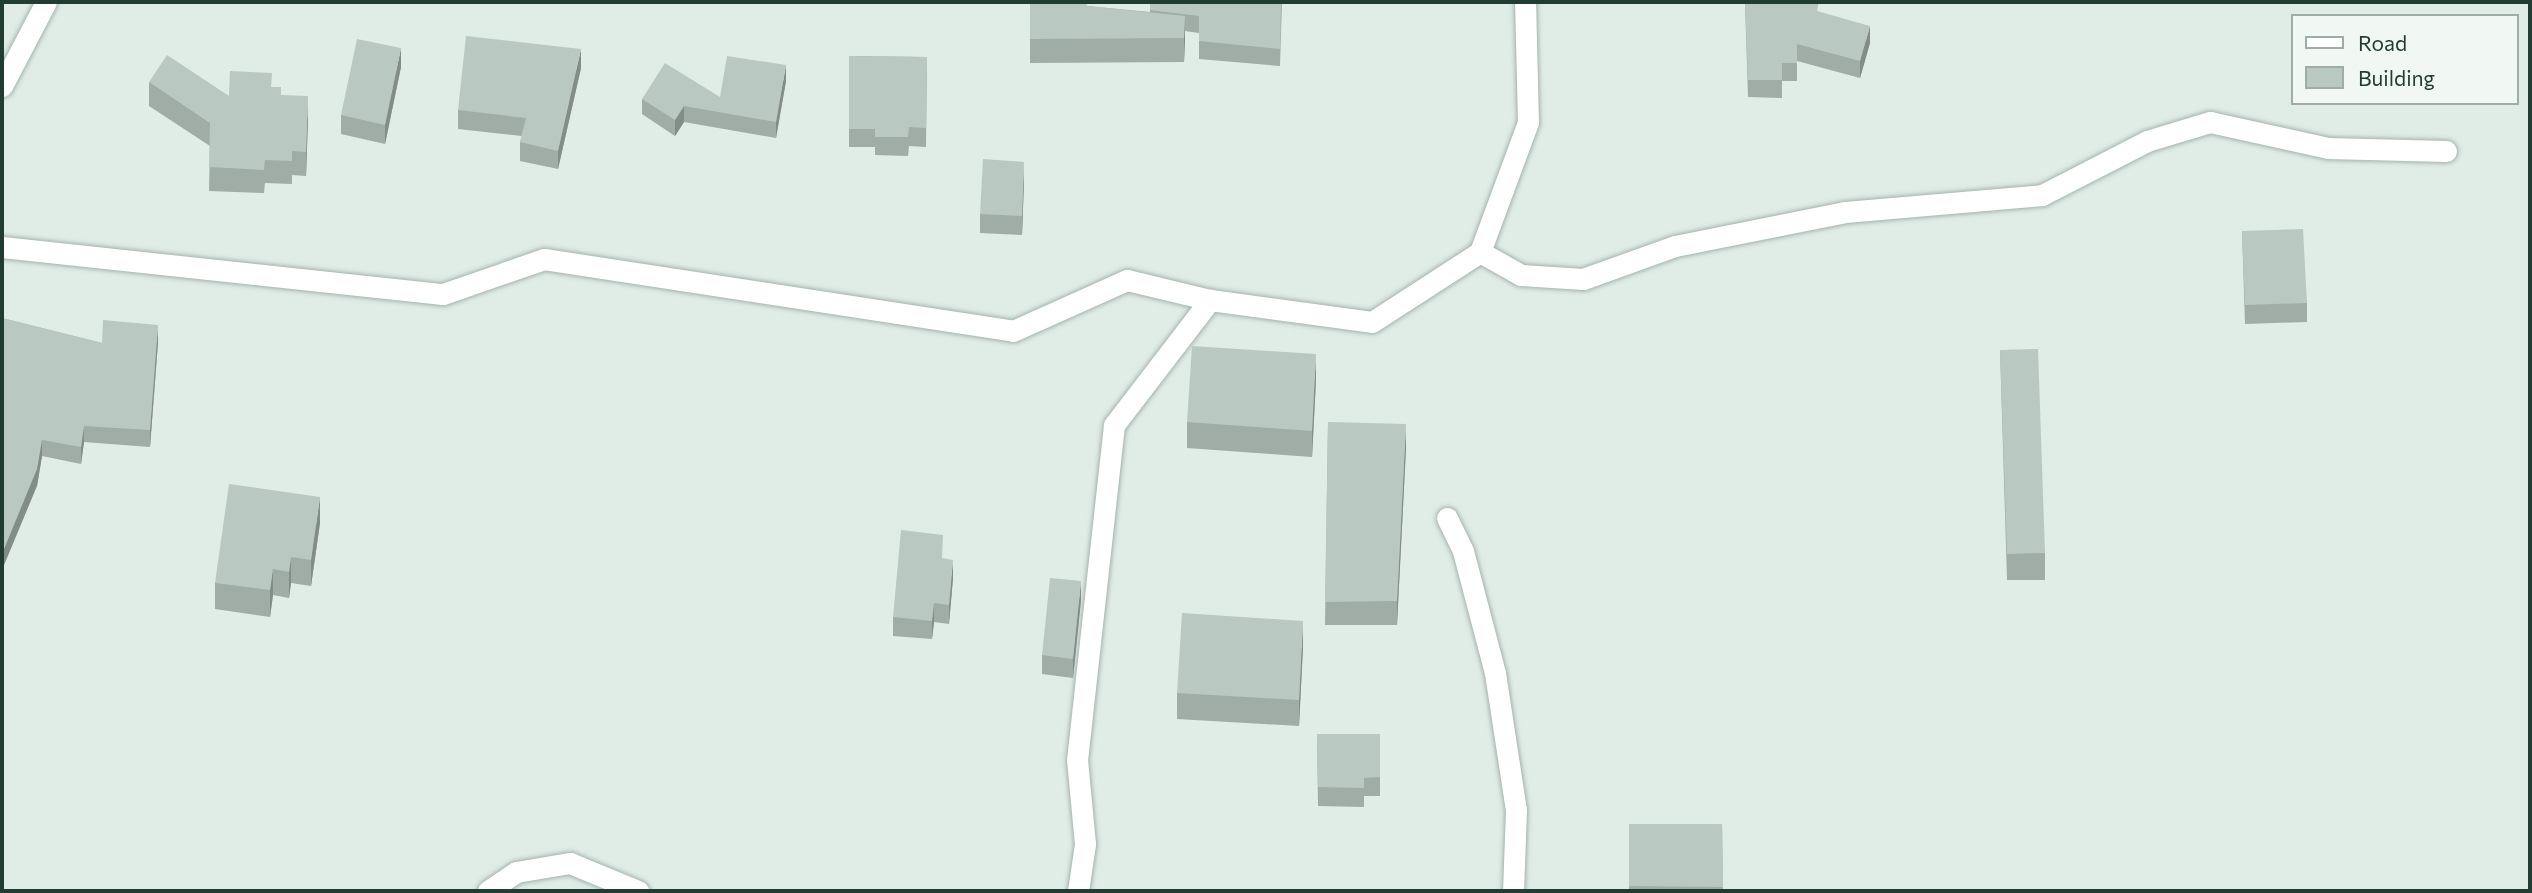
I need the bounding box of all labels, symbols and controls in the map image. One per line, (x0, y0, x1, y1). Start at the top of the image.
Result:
legend (2290, 14, 2518, 105)
text: Road (2358, 30, 2407, 55)
text: Building (2358, 65, 2435, 90)

